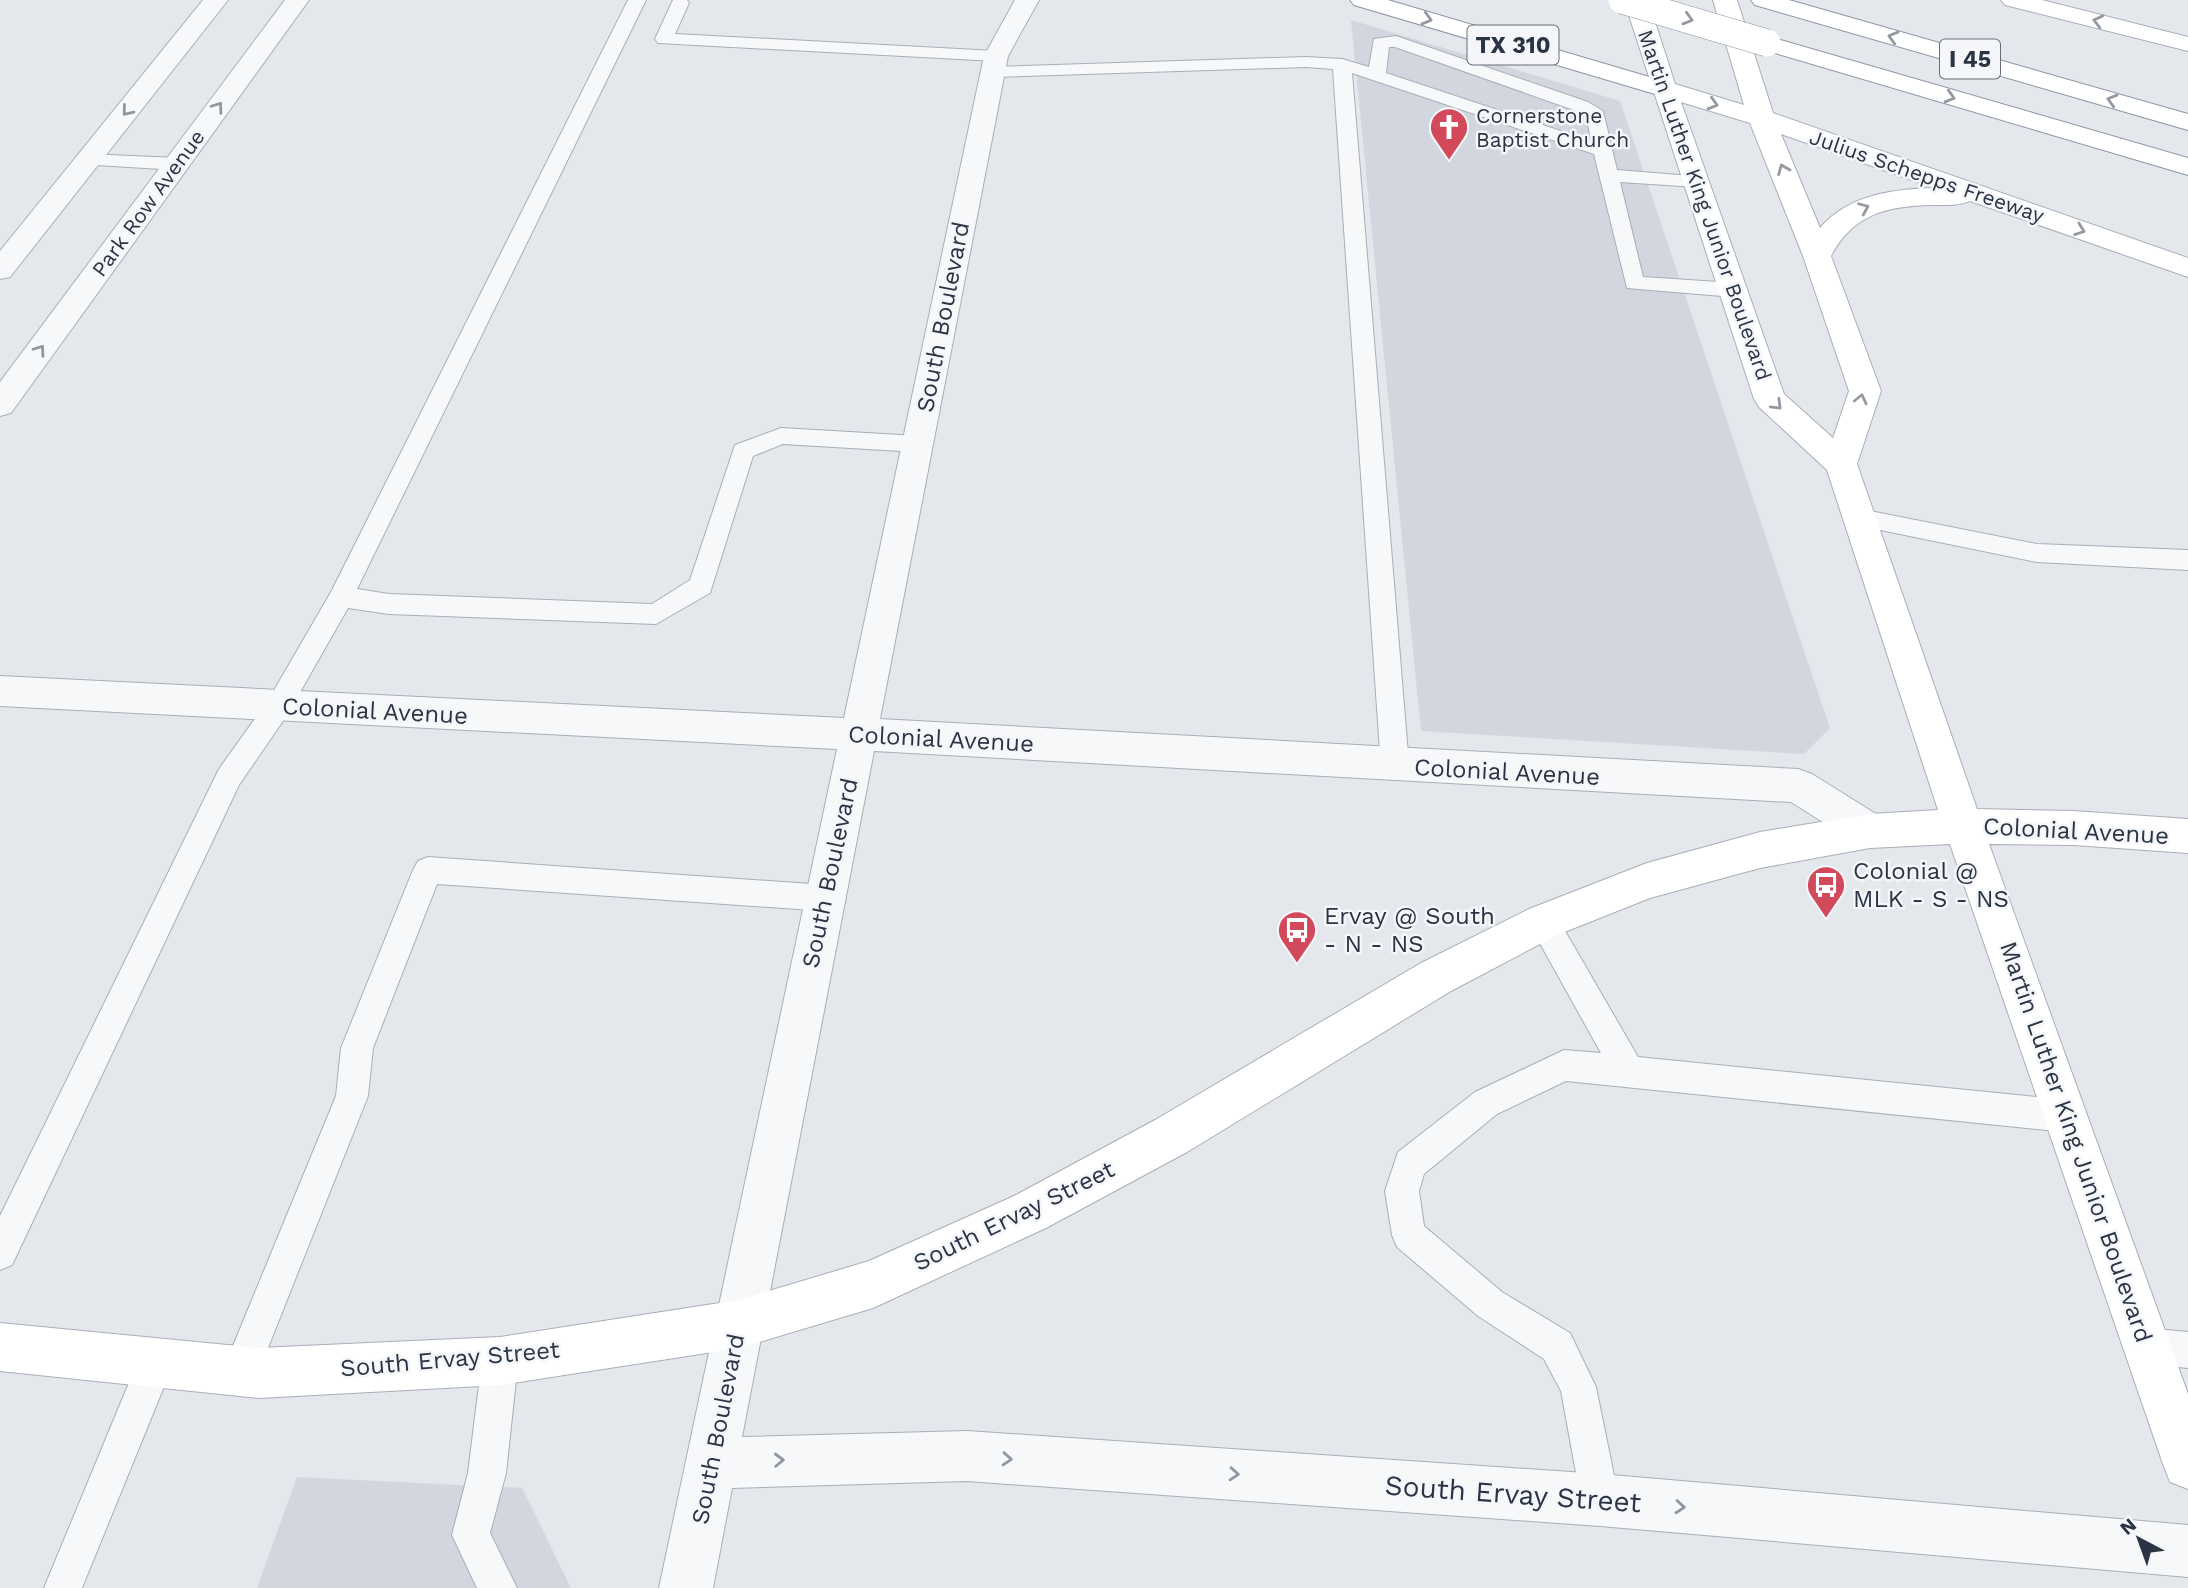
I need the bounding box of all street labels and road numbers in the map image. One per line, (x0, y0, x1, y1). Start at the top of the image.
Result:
road number: TX 310 (1468, 26, 1558, 64)
street label: Martin Luther King Junior Boulevard (1633, 26, 1777, 384)
road number: I 45 (1940, 40, 2000, 78)
street label: Julius Schepps Freeway (1806, 124, 2048, 228)
street label: Park Row Avenue (86, 125, 210, 281)
street label: South Boulevard (911, 219, 975, 415)
street label: Colonial Avenue (281, 692, 469, 730)
street label: Colonial Avenue (847, 720, 1035, 758)
street label: Colonial Avenue (1413, 753, 1601, 791)
street label: South Boulevard (796, 775, 864, 971)
street label: Colonial Avenue (1982, 812, 2170, 850)
street label: Martin Luther King Junior Boulevard (1994, 938, 2158, 1346)
street label: South Ervay Street (909, 1155, 1119, 1277)
street label: South Boulevard (686, 1331, 750, 1527)
street label: South Ervay Street (339, 1335, 561, 1383)
street label: South Ervay Street (1384, 1469, 1642, 1519)

